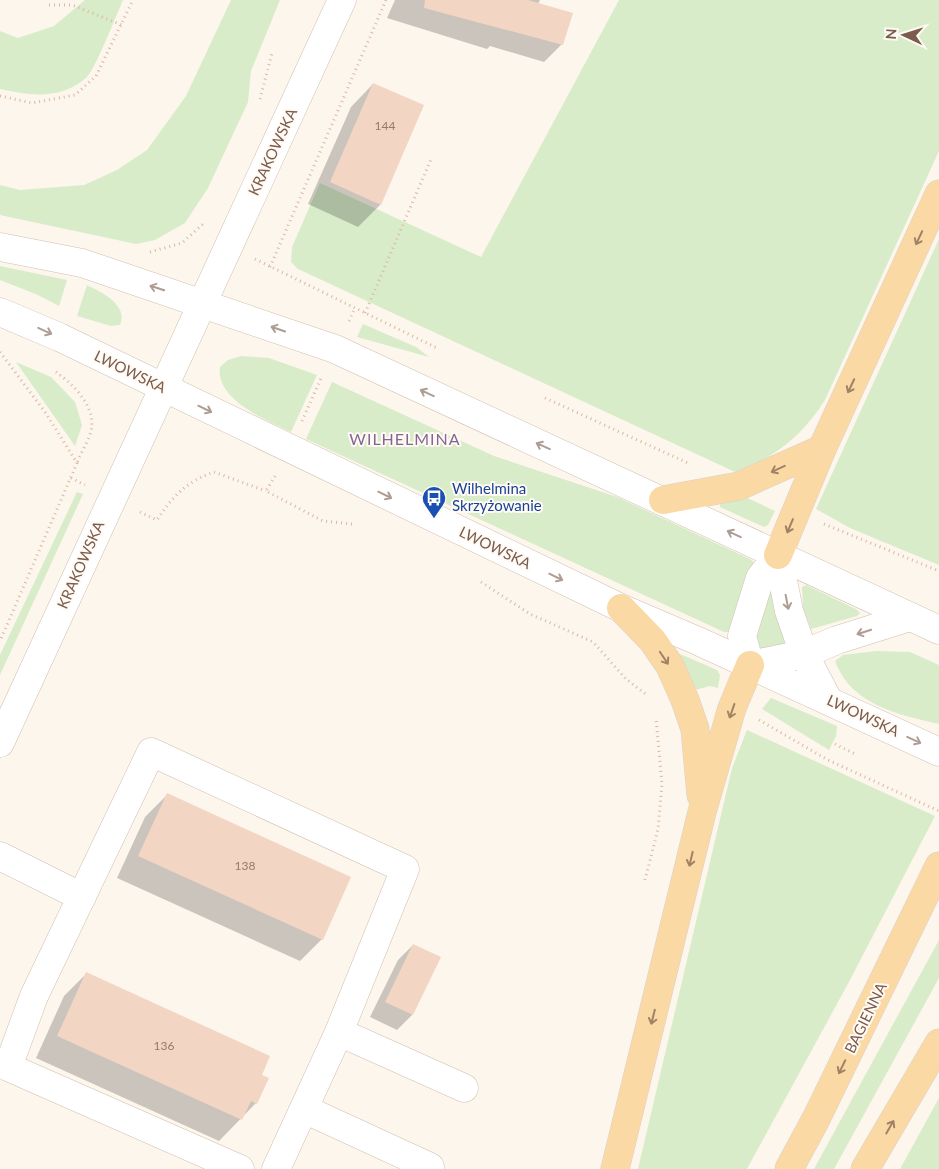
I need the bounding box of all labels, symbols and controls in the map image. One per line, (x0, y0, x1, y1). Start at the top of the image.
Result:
north arrow (879, 10, 929, 60)
text: N (882, 28, 899, 40)
street label: KRAKOWSKA (244, 104, 301, 198)
house number: 144 (375, 118, 395, 133)
one-way arrow (913, 230, 923, 245)
one-way arrow (150, 283, 165, 292)
one-way arrow (270, 324, 286, 334)
one-way arrow (37, 326, 52, 336)
street label: LWOWSKA (92, 346, 170, 397)
one-way arrow (846, 378, 856, 393)
one-way arrow (420, 388, 435, 398)
one-way arrow (198, 404, 213, 414)
district label: WILHELMINA (349, 429, 461, 448)
one-way arrow (536, 440, 551, 450)
one-way arrow (771, 464, 786, 474)
place label: Wilhelmina Skrzyżowanie (452, 479, 542, 514)
bus stop icon: Wilhelmina Skrzyżowanie (421, 485, 447, 519)
one-way arrow (377, 491, 392, 500)
street label: KRAKOWSKA (53, 517, 108, 611)
one-way arrow (784, 518, 794, 533)
street label: LWOWSKA (457, 522, 535, 573)
one-way arrow (726, 528, 741, 538)
one-way arrow (548, 573, 563, 583)
one-way arrow (783, 594, 792, 610)
one-way arrow (856, 628, 872, 638)
one-way arrow (659, 651, 669, 665)
street label: LWOWSKA (824, 691, 903, 740)
one-way arrow (727, 702, 736, 718)
one-way arrow (906, 736, 921, 745)
one-way arrow (686, 851, 695, 867)
house number: 138 (235, 858, 255, 873)
street label: BAGIENNA (840, 979, 890, 1056)
one-way arrow (648, 1009, 657, 1025)
house number: 136 (154, 1038, 174, 1053)
one-way arrow (837, 1059, 846, 1074)
one-way arrow (885, 1120, 895, 1134)

